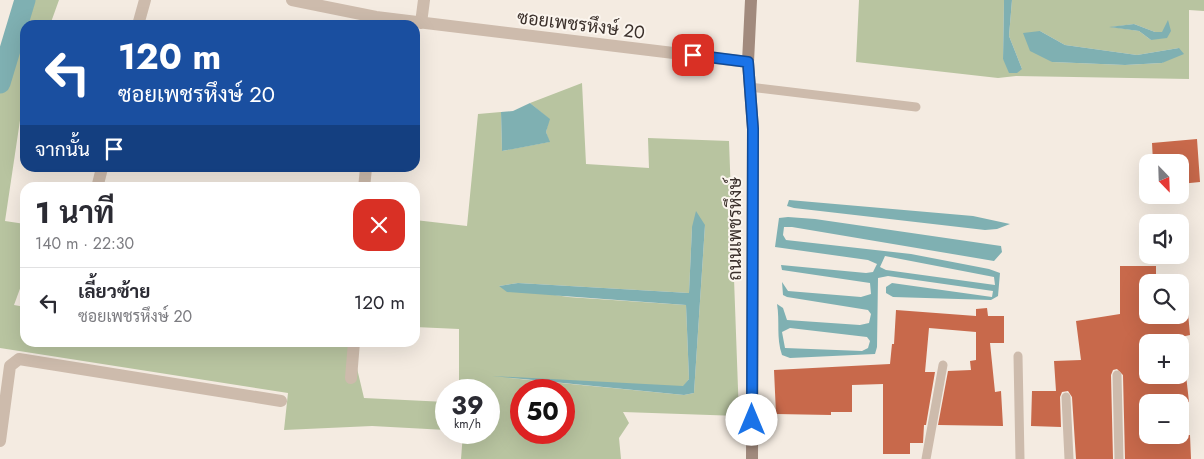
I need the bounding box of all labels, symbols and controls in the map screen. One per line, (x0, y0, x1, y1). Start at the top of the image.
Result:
street label: ซอยเพชรหึงษ์ 20 (516, 4, 646, 46)
text: 120 m (118, 32, 221, 82)
pin (672, 34, 714, 76)
icon: left (35, 40, 100, 105)
icon: arrive (679, 41, 707, 69)
text: ซอยเพชรหึงษ์ 20 (118, 78, 275, 110)
icon: arrive (100, 135, 128, 163)
text: จากนั้น (35, 136, 90, 163)
north arrow (1139, 154, 1189, 204)
map controls (1139, 154, 1189, 444)
street label: ถนนเพชรหึงษ์ (722, 177, 748, 281)
text: 1 นาที (35, 191, 114, 234)
button: close (353, 199, 405, 251)
button: sound (1139, 214, 1189, 264)
text: 140 m · 22:30 (35, 232, 134, 255)
button: search (1139, 274, 1189, 324)
text: เลี้ยวซ้าย (78, 278, 150, 305)
icon: left (35, 289, 63, 317)
text: 120 m (354, 289, 405, 316)
text: ซอยเพชรหึงษ์ 20 (78, 305, 192, 328)
button: + (1139, 334, 1189, 384)
speed limit sign: 50 (510, 379, 575, 444)
text: 39 (451, 387, 484, 423)
position arrow (725, 393, 777, 445)
button: − (1139, 394, 1189, 444)
text: km/h (454, 415, 481, 433)

